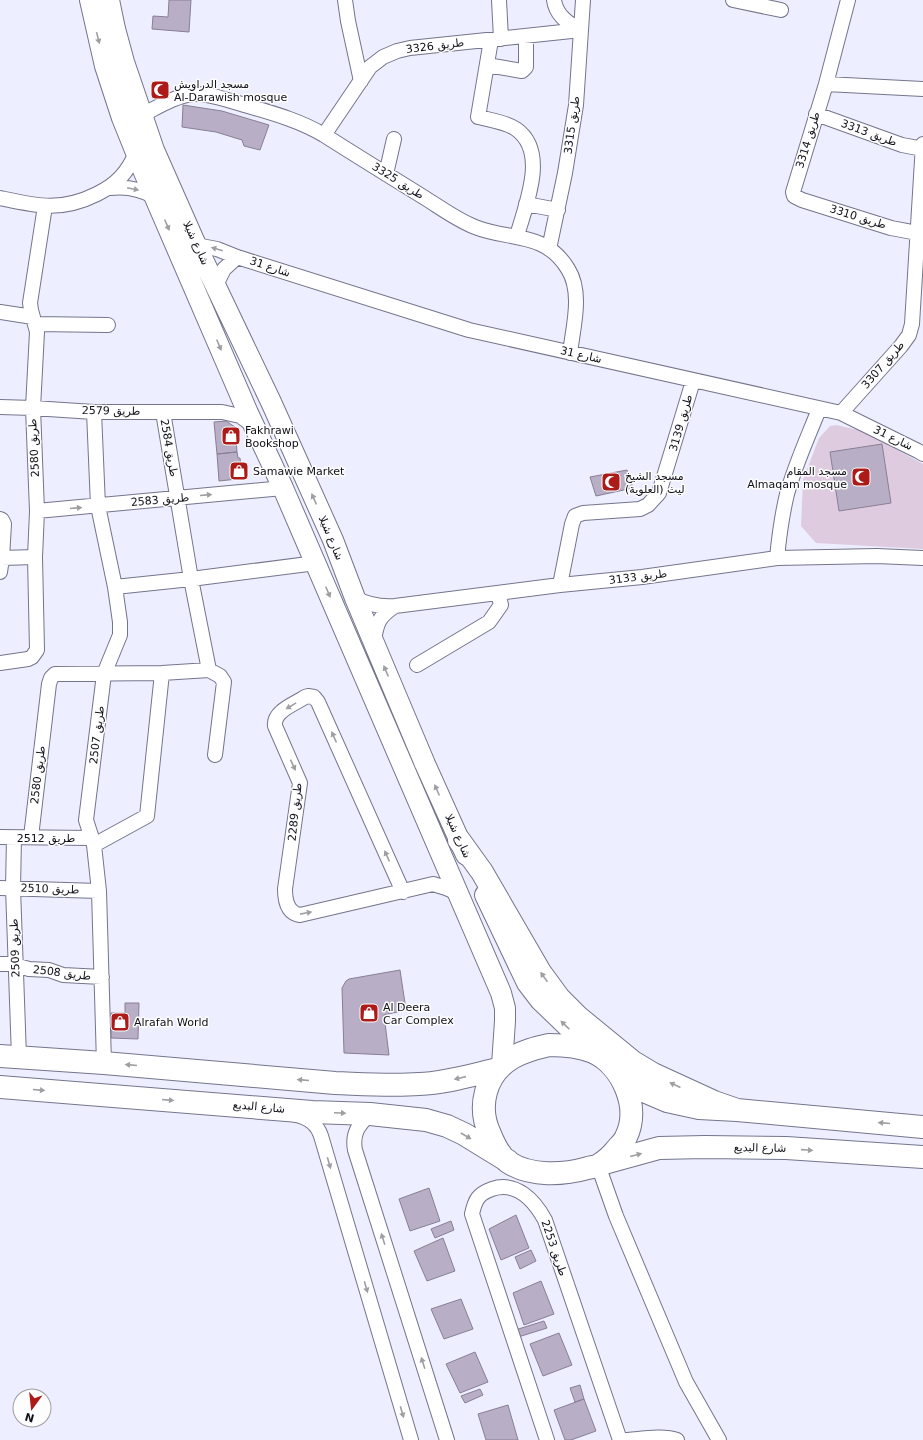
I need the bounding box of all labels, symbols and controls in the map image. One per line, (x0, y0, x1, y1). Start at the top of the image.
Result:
one-way arrow (95, 32, 101, 44)
street label: طريق 3326 (405, 36, 465, 57)
place label: مسجد الدراويش Al-Darawish mosque (174, 78, 287, 104)
mosque icon: مسجد الدراويش Al-Darawish mosque (149, 79, 171, 101)
street label: طريق 3315 (561, 95, 584, 155)
street label: طريق 3314 (793, 110, 824, 170)
street label: طريق 3313 (839, 117, 899, 150)
street label: طريق 3325 (369, 160, 426, 203)
one-way arrow (127, 186, 140, 192)
street label: طريق 3310 (828, 202, 888, 233)
street label: شارع شيلا (180, 219, 212, 267)
one-way arrow (165, 220, 171, 232)
one-way arrow (211, 246, 223, 252)
street label: شارع 31 (248, 254, 292, 280)
street label: طريق 3307 (859, 338, 908, 392)
one-way arrow (216, 339, 222, 350)
street label: شارع 31 (559, 344, 603, 366)
street label: طريق 3139 (667, 393, 696, 453)
street label: طريق 2579 (82, 404, 141, 419)
street label: طريق 2580 (26, 418, 43, 478)
street label: طريق 2584 (157, 418, 181, 478)
street label: شارع 31 (871, 423, 915, 453)
place label: Fakhrawi Bookshop (245, 424, 299, 450)
shop icon: Fakhrawi Bookshop (220, 425, 242, 447)
shop icon: Samawie Market (228, 460, 250, 482)
place label: Samawie Market (253, 465, 345, 478)
place label: مسجد المقام Almaqam mosque (747, 465, 847, 491)
mosque icon: مسجد المقام Almaqam mosque (850, 466, 872, 488)
place label: مسجد الشيخ ليث (العلوية) (625, 470, 685, 496)
mosque icon: مسجد الشيخ ليث (العلوية) (600, 471, 622, 493)
street label: طريق 2583 (130, 491, 190, 510)
one-way arrow (200, 492, 212, 499)
one-way arrow (311, 493, 317, 505)
one-way arrow (70, 504, 82, 511)
street label: شارع شيلا (316, 514, 346, 562)
street label: طريق 3133 (608, 567, 668, 588)
one-way arrow (325, 586, 331, 597)
one-way arrow (383, 665, 389, 676)
one-way arrow (286, 702, 296, 710)
street label: طريق 2507 (87, 705, 108, 765)
one-way arrow (330, 731, 336, 743)
street label: طريق 2580 (28, 745, 49, 805)
one-way arrow (290, 759, 296, 770)
street label: طريق 2289 (285, 782, 306, 842)
one-way arrow (434, 785, 440, 796)
street label: شارع شيلا (442, 812, 474, 860)
street label: طريق 2512 (17, 832, 76, 846)
one-way arrow (383, 850, 390, 862)
street label: طريق 2510 (20, 881, 80, 898)
one-way arrow (300, 910, 312, 916)
street label: طريق 2509 (7, 918, 24, 977)
street label: طريق 2508 (32, 963, 92, 984)
one-way arrow (540, 972, 548, 982)
place label: Al Deera Car Complex (383, 1001, 454, 1027)
shop icon: Al Deera Car Complex (358, 1002, 380, 1024)
shop icon: Alrafah World (109, 1011, 131, 1033)
place label: Alrafah World (134, 1016, 208, 1029)
one-way arrow (560, 1021, 570, 1030)
one-way arrow (125, 1061, 137, 1068)
one-way arrow (454, 1075, 466, 1081)
one-way arrow (297, 1076, 309, 1083)
one-way arrow (669, 1082, 680, 1088)
one-way arrow (33, 1086, 45, 1093)
one-way arrow (162, 1097, 174, 1103)
street label: شارع البديع (232, 1098, 286, 1116)
one-way arrow (334, 1110, 346, 1117)
one-way arrow (878, 1120, 890, 1127)
one-way arrow (460, 1133, 472, 1140)
street label: شارع البديع (734, 1141, 786, 1155)
one-way arrow (801, 1146, 813, 1153)
one-way arrow (630, 1152, 642, 1158)
one-way arrow (326, 1157, 332, 1169)
street label: طريق 2253 (537, 1218, 570, 1278)
one-way arrow (380, 1233, 386, 1245)
one-way arrow (363, 1282, 369, 1294)
one-way arrow (420, 1357, 426, 1369)
north arrow (12, 1388, 52, 1428)
one-way arrow (399, 1406, 405, 1418)
text: N (23, 1410, 36, 1425)

